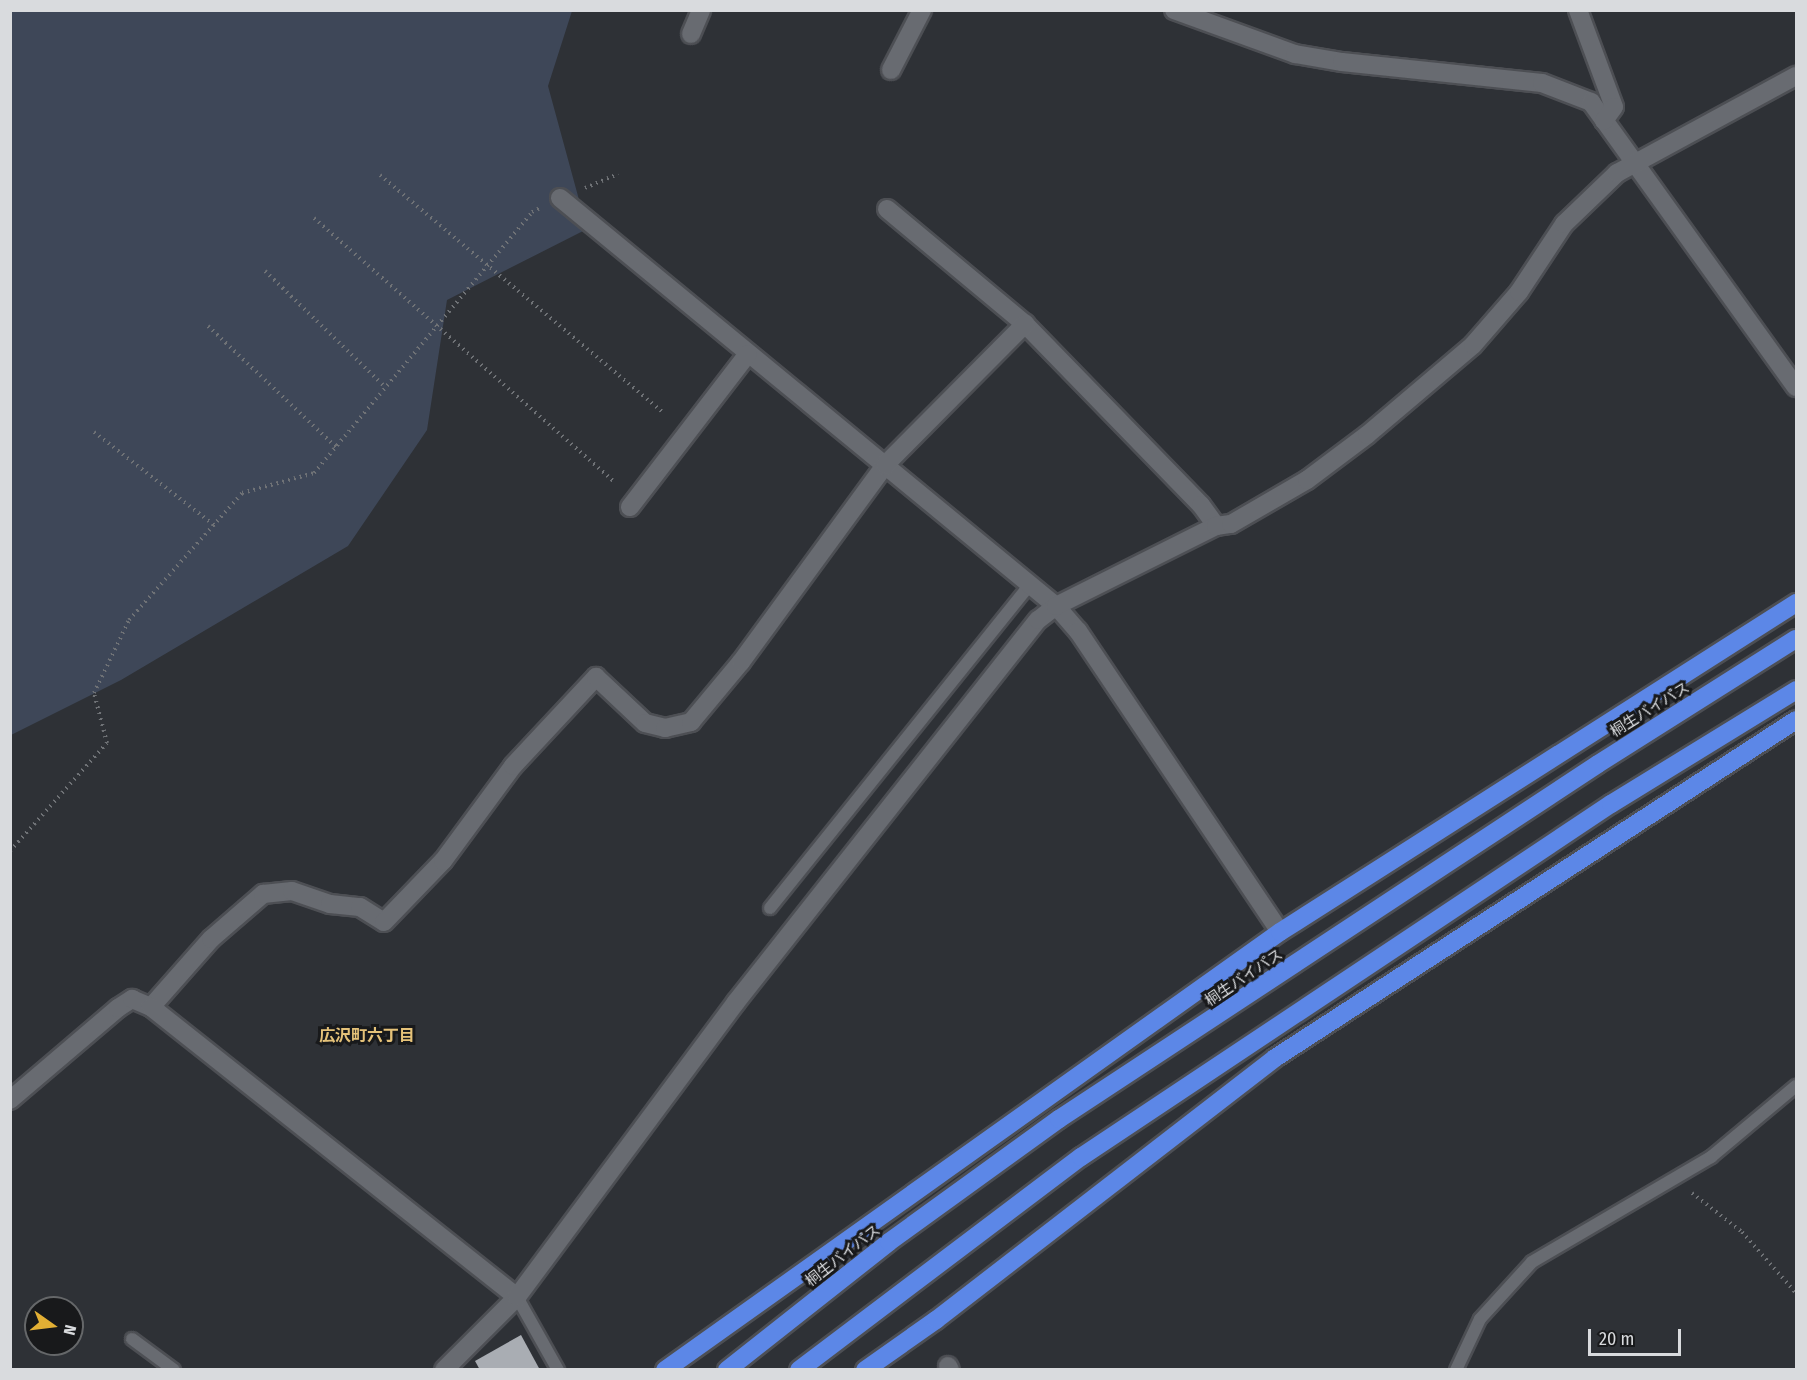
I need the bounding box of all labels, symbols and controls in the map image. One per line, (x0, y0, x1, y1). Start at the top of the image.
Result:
street label: 桐生バイパス (1607, 679, 1693, 741)
street label: 桐生バイパス (1202, 945, 1286, 1011)
district label: 広沢町六丁目 (319, 1026, 415, 1046)
street label: 桐生バイパス (802, 1221, 884, 1291)
north arrow (24, 1296, 84, 1356)
scale bar (1591, 1317, 1684, 1355)
text: N (60, 1323, 80, 1337)
text: 20 m (1599, 1328, 1634, 1350)

